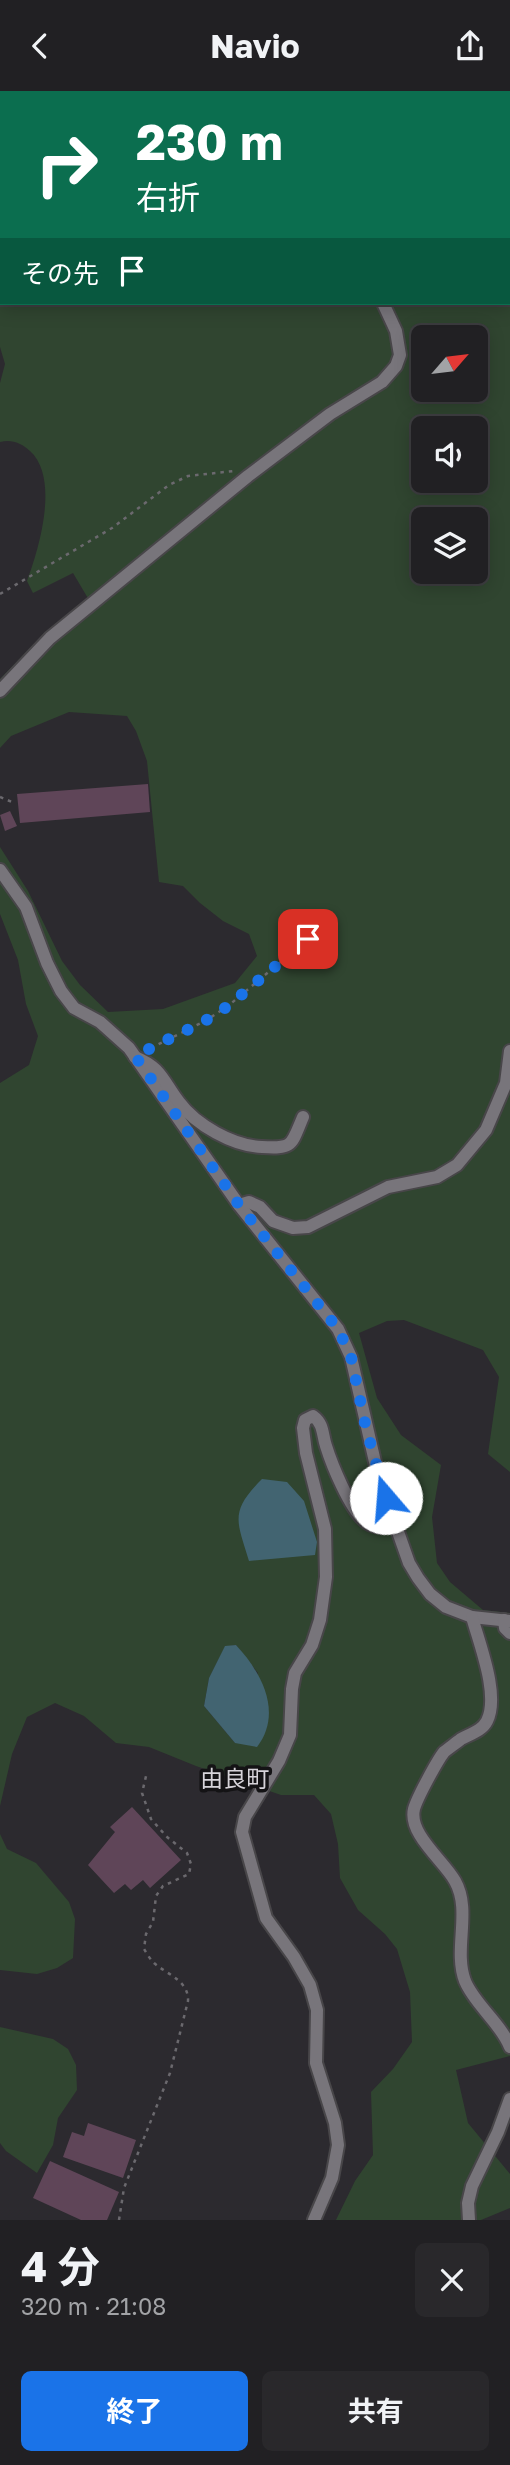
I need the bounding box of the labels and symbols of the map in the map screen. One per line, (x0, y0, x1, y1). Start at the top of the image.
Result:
north arrow (411, 325, 488, 403)
pin (278, 909, 338, 969)
position arrow (349, 1461, 423, 1535)
district label: 由良町 (201, 1764, 270, 1792)

